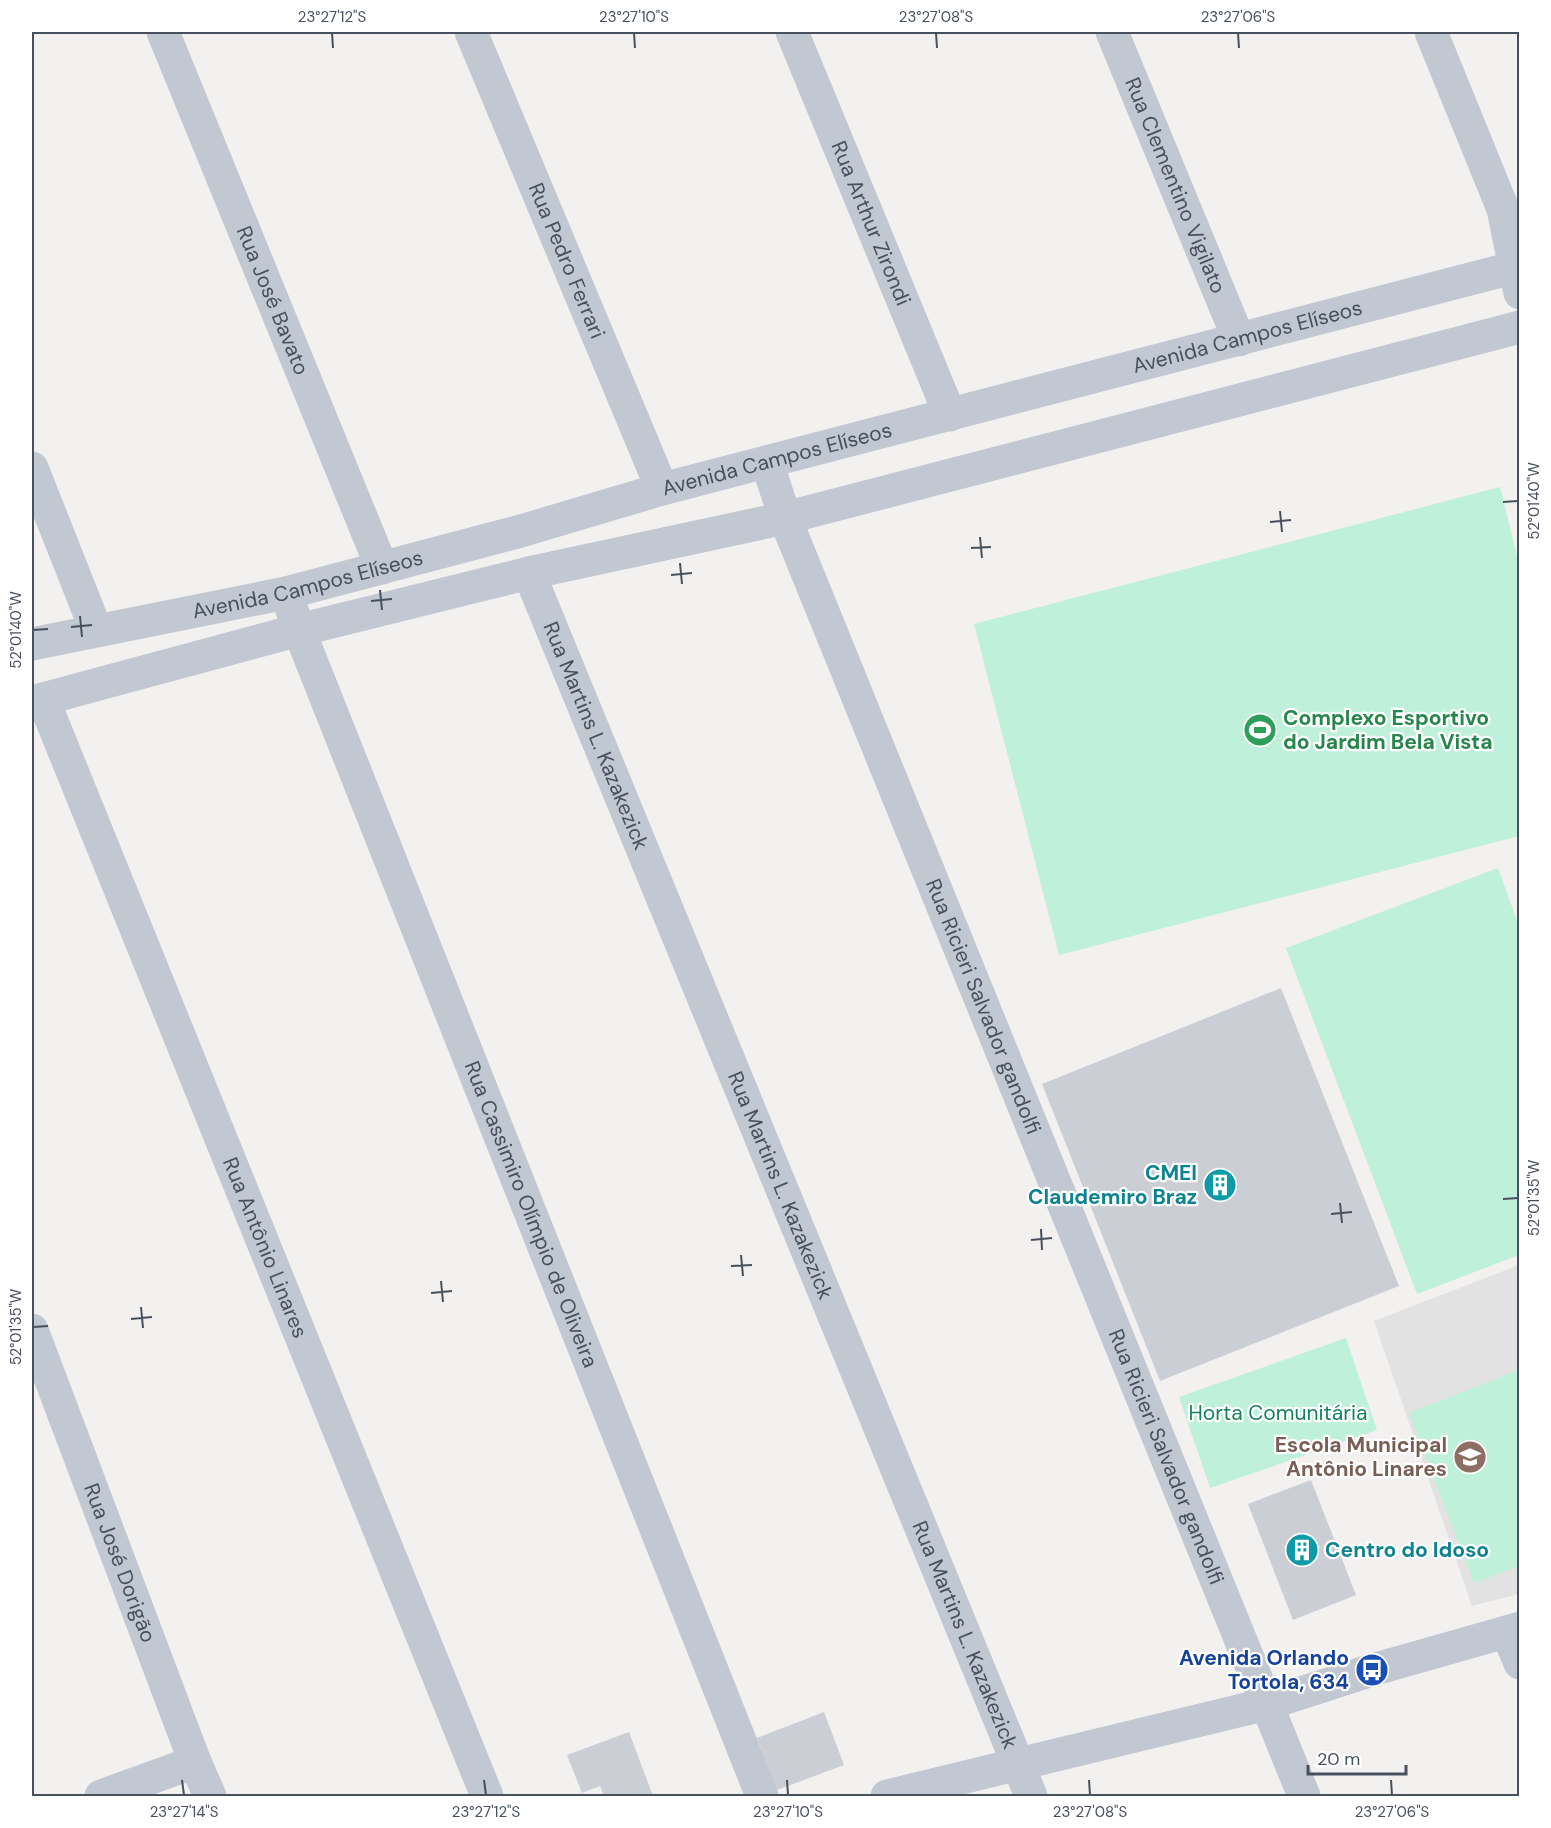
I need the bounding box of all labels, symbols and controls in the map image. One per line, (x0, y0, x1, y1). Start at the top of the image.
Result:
text: 23°27'12"S (298, 7, 366, 27)
text: 23°27'10"S (599, 7, 669, 27)
text: 23°27'08"S (899, 7, 973, 27)
text: 23°27'06"S (1201, 7, 1276, 27)
street label: Rua Clementino Vigilato (1118, 73, 1232, 298)
street label: Rua Arthur Zirondi (825, 137, 917, 310)
street label: Rua Pedro Ferrari (522, 179, 612, 343)
street label: Rua José Bavato (230, 222, 316, 379)
street label: Avenida Campos Elíseos (1129, 294, 1365, 380)
street label: Avenida Campos Elíseos (659, 416, 895, 502)
text: 52°01'40"W (1524, 462, 1544, 540)
street label: Avenida Campos Elíseos (190, 543, 426, 625)
text: 52°01'40"W (6, 591, 26, 669)
street label: Rua Martins L. Kazakezick (537, 618, 655, 854)
place label: Complexo Esportivo do Jardim Bela Vista (1283, 704, 1493, 756)
sports icon: Complexo Esportivo do Jardim Bela Vista (1242, 712, 1278, 748)
street label: Rua Ricieri Salvador gandolfi (919, 875, 1048, 1138)
street label: Rua Cassimiro Olímpio de Oliveira (458, 1057, 604, 1372)
street label: Rua Martins L. Kazakezick (721, 1067, 840, 1304)
street label: Rua Antônio Linares (216, 1153, 314, 1342)
place label: CMEI Claudemiro Braz (1028, 1159, 1197, 1211)
text: 52°01'35"W (1524, 1159, 1544, 1236)
building icon: CMEI Claudemiro Braz (1202, 1167, 1238, 1203)
text: 52°01'35"W (6, 1288, 26, 1365)
street label: Rua Ricieri Salvador gandolfi (1102, 1325, 1231, 1589)
park label: Horta Comunitária (1188, 1399, 1368, 1427)
place label: Escola Municipal Antônio Linares (1275, 1431, 1447, 1483)
school or university icon: Escola Municipal Antônio Linares (1452, 1439, 1488, 1475)
street label: Rua José Dorigão (77, 1479, 163, 1646)
street label: Rua Martins L. Kazakezick (906, 1517, 1024, 1754)
building icon: Centro do Idoso (1284, 1532, 1320, 1568)
place label: Centro do Idoso (1325, 1536, 1489, 1564)
place label: Avenida Orlando Tortola, 634 (1179, 1644, 1349, 1696)
bus stop icon: Avenida Orlando Tortola, 634 (1354, 1652, 1390, 1688)
scale bar (1308, 1738, 1406, 1776)
text: 20 m (1317, 1747, 1360, 1771)
text: 23°27'14"S (150, 1802, 219, 1822)
text: 23°27'12"S (452, 1802, 520, 1822)
text: 23°27'10"S (753, 1802, 823, 1822)
text: 23°27'08"S (1053, 1802, 1127, 1822)
text: 23°27'06"S (1355, 1802, 1430, 1822)

